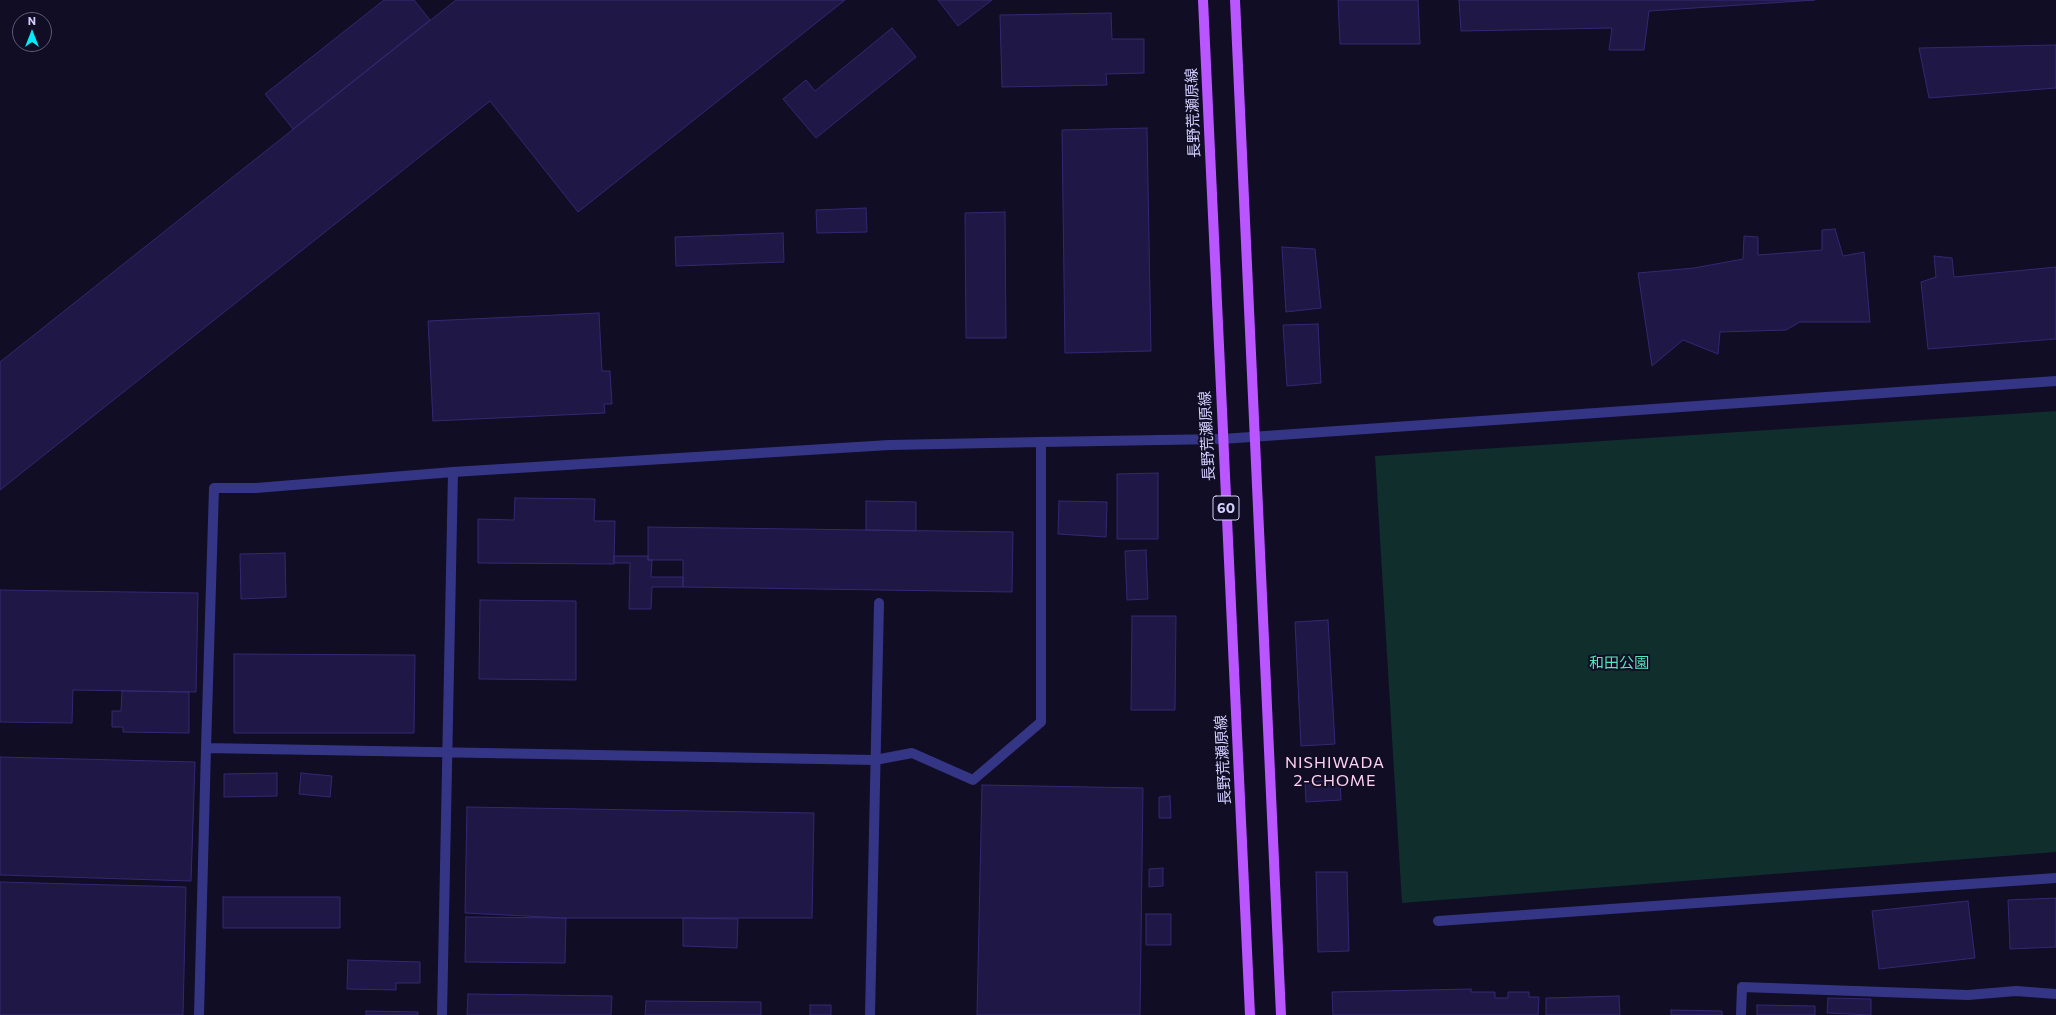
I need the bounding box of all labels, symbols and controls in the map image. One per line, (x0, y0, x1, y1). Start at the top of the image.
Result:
north arrow (12, 12, 52, 52)
text: N (28, 14, 36, 27)
street label: 長野荒瀬原線 (1182, 68, 1204, 158)
street label: 長野荒瀬原線 (1196, 391, 1218, 481)
road number: 60 (1213, 496, 1239, 520)
park label: 和田公園 (1589, 654, 1649, 672)
street label: 長野荒瀬原線 (1212, 715, 1234, 805)
district label: NISHIWADA 2-CHOME (1285, 753, 1385, 791)

